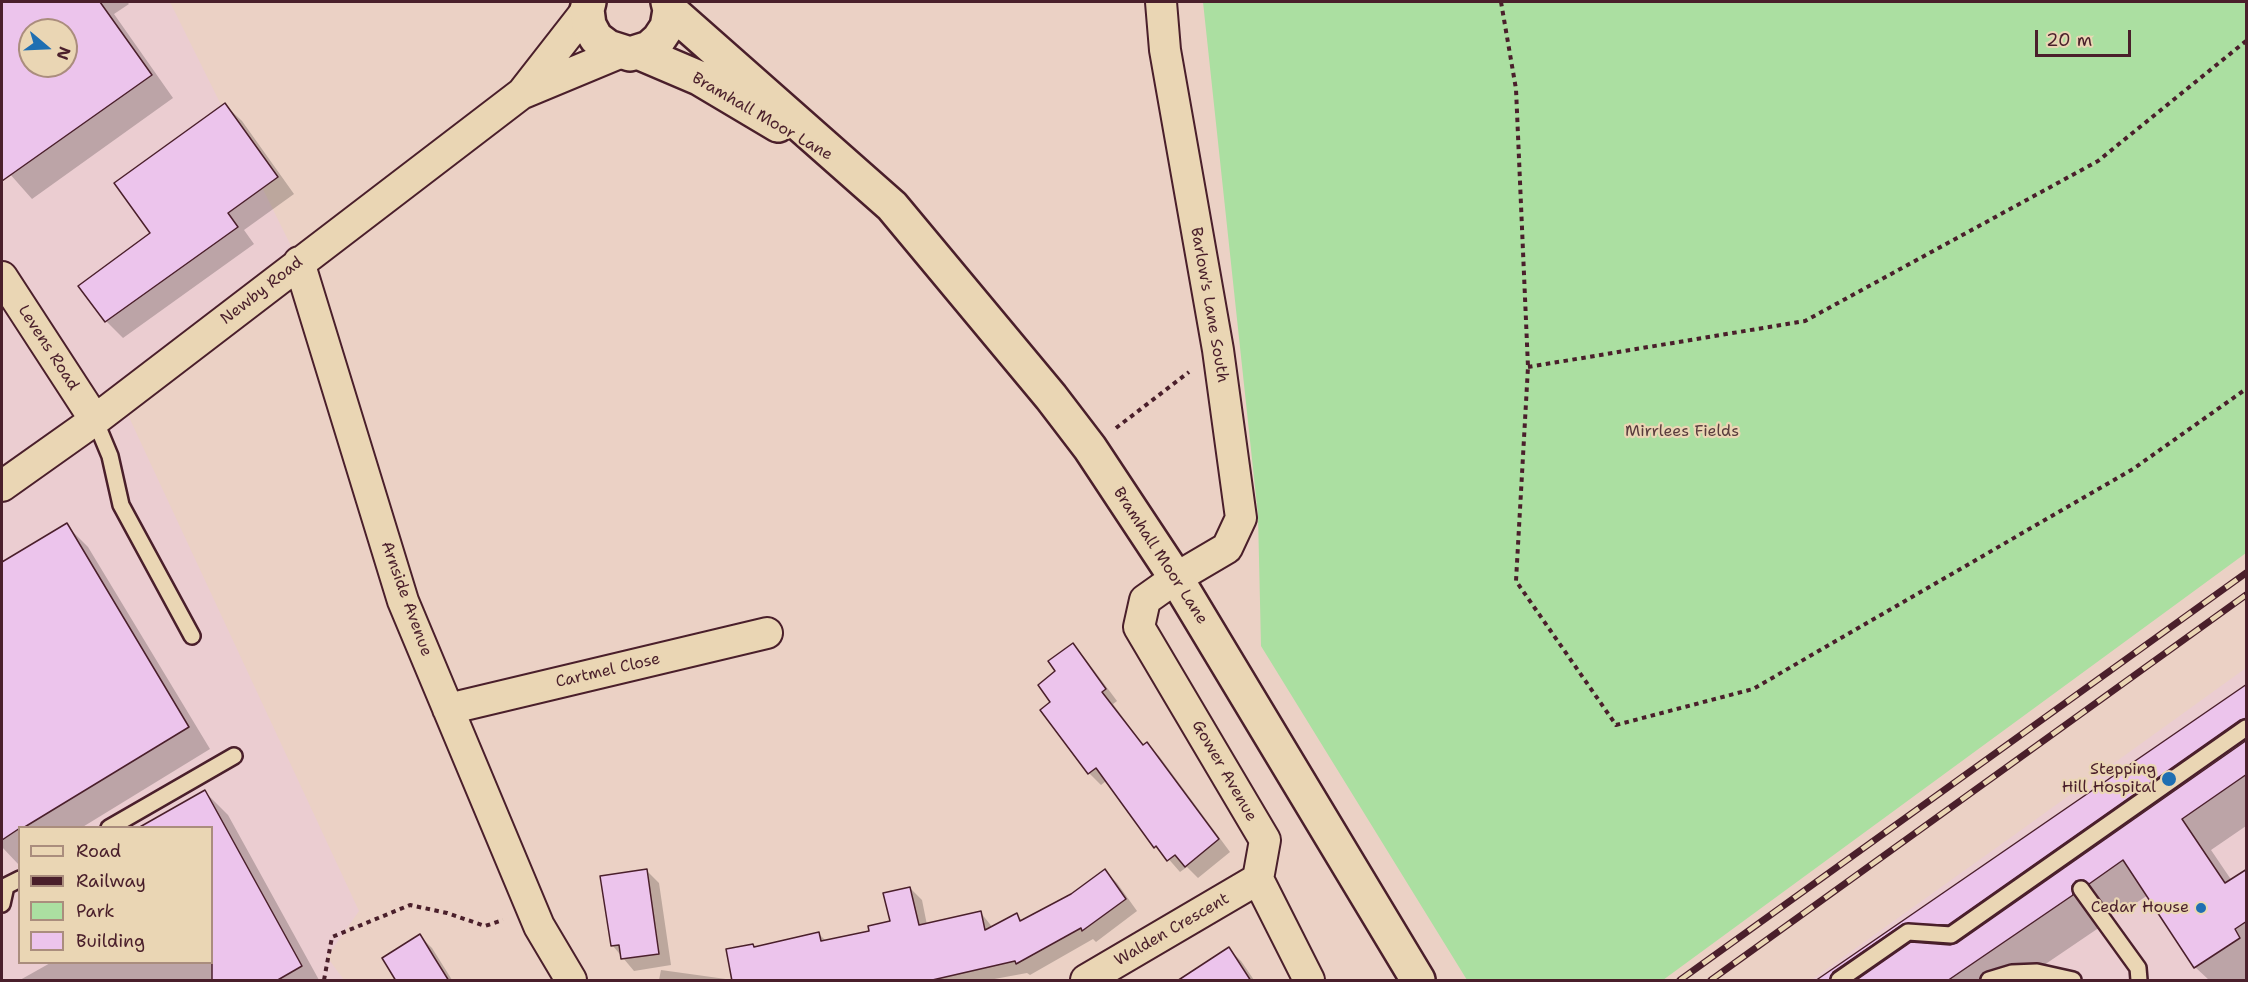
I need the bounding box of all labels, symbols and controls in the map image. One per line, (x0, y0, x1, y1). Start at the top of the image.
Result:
north arrow (18, 18, 78, 78)
scale bar (2038, 18, 2134, 56)
text: 20 m (2046, 28, 2092, 52)
text: N (52, 44, 76, 63)
street label: Bramhall Moor Lane (688, 69, 836, 165)
street label: Barlow's Lane South (1186, 226, 1232, 384)
street label: Newby Road (217, 253, 307, 329)
street label: Levens Road (13, 302, 83, 394)
park label: Mirrlees Fields (1625, 422, 1739, 442)
street label: Bramhall Moor Lane (1109, 484, 1211, 628)
street label: Arnside Avenue (376, 539, 436, 659)
street label: Cartmel Close (554, 650, 662, 692)
street label: Gower Avenue (1187, 717, 1261, 825)
place label: Stepping Hill Hospital (2062, 760, 2156, 798)
marker: Stepping Hill Hospital (2160, 770, 2178, 788)
legend (18, 826, 213, 964)
text: Road (76, 839, 121, 863)
text: Railway (76, 869, 146, 893)
street label: Walden Crescent (1111, 889, 1233, 971)
place label: Cedar House (2091, 898, 2189, 918)
text: Park (76, 899, 115, 923)
marker: Cedar House (2194, 901, 2208, 915)
text: Building (76, 929, 145, 953)

